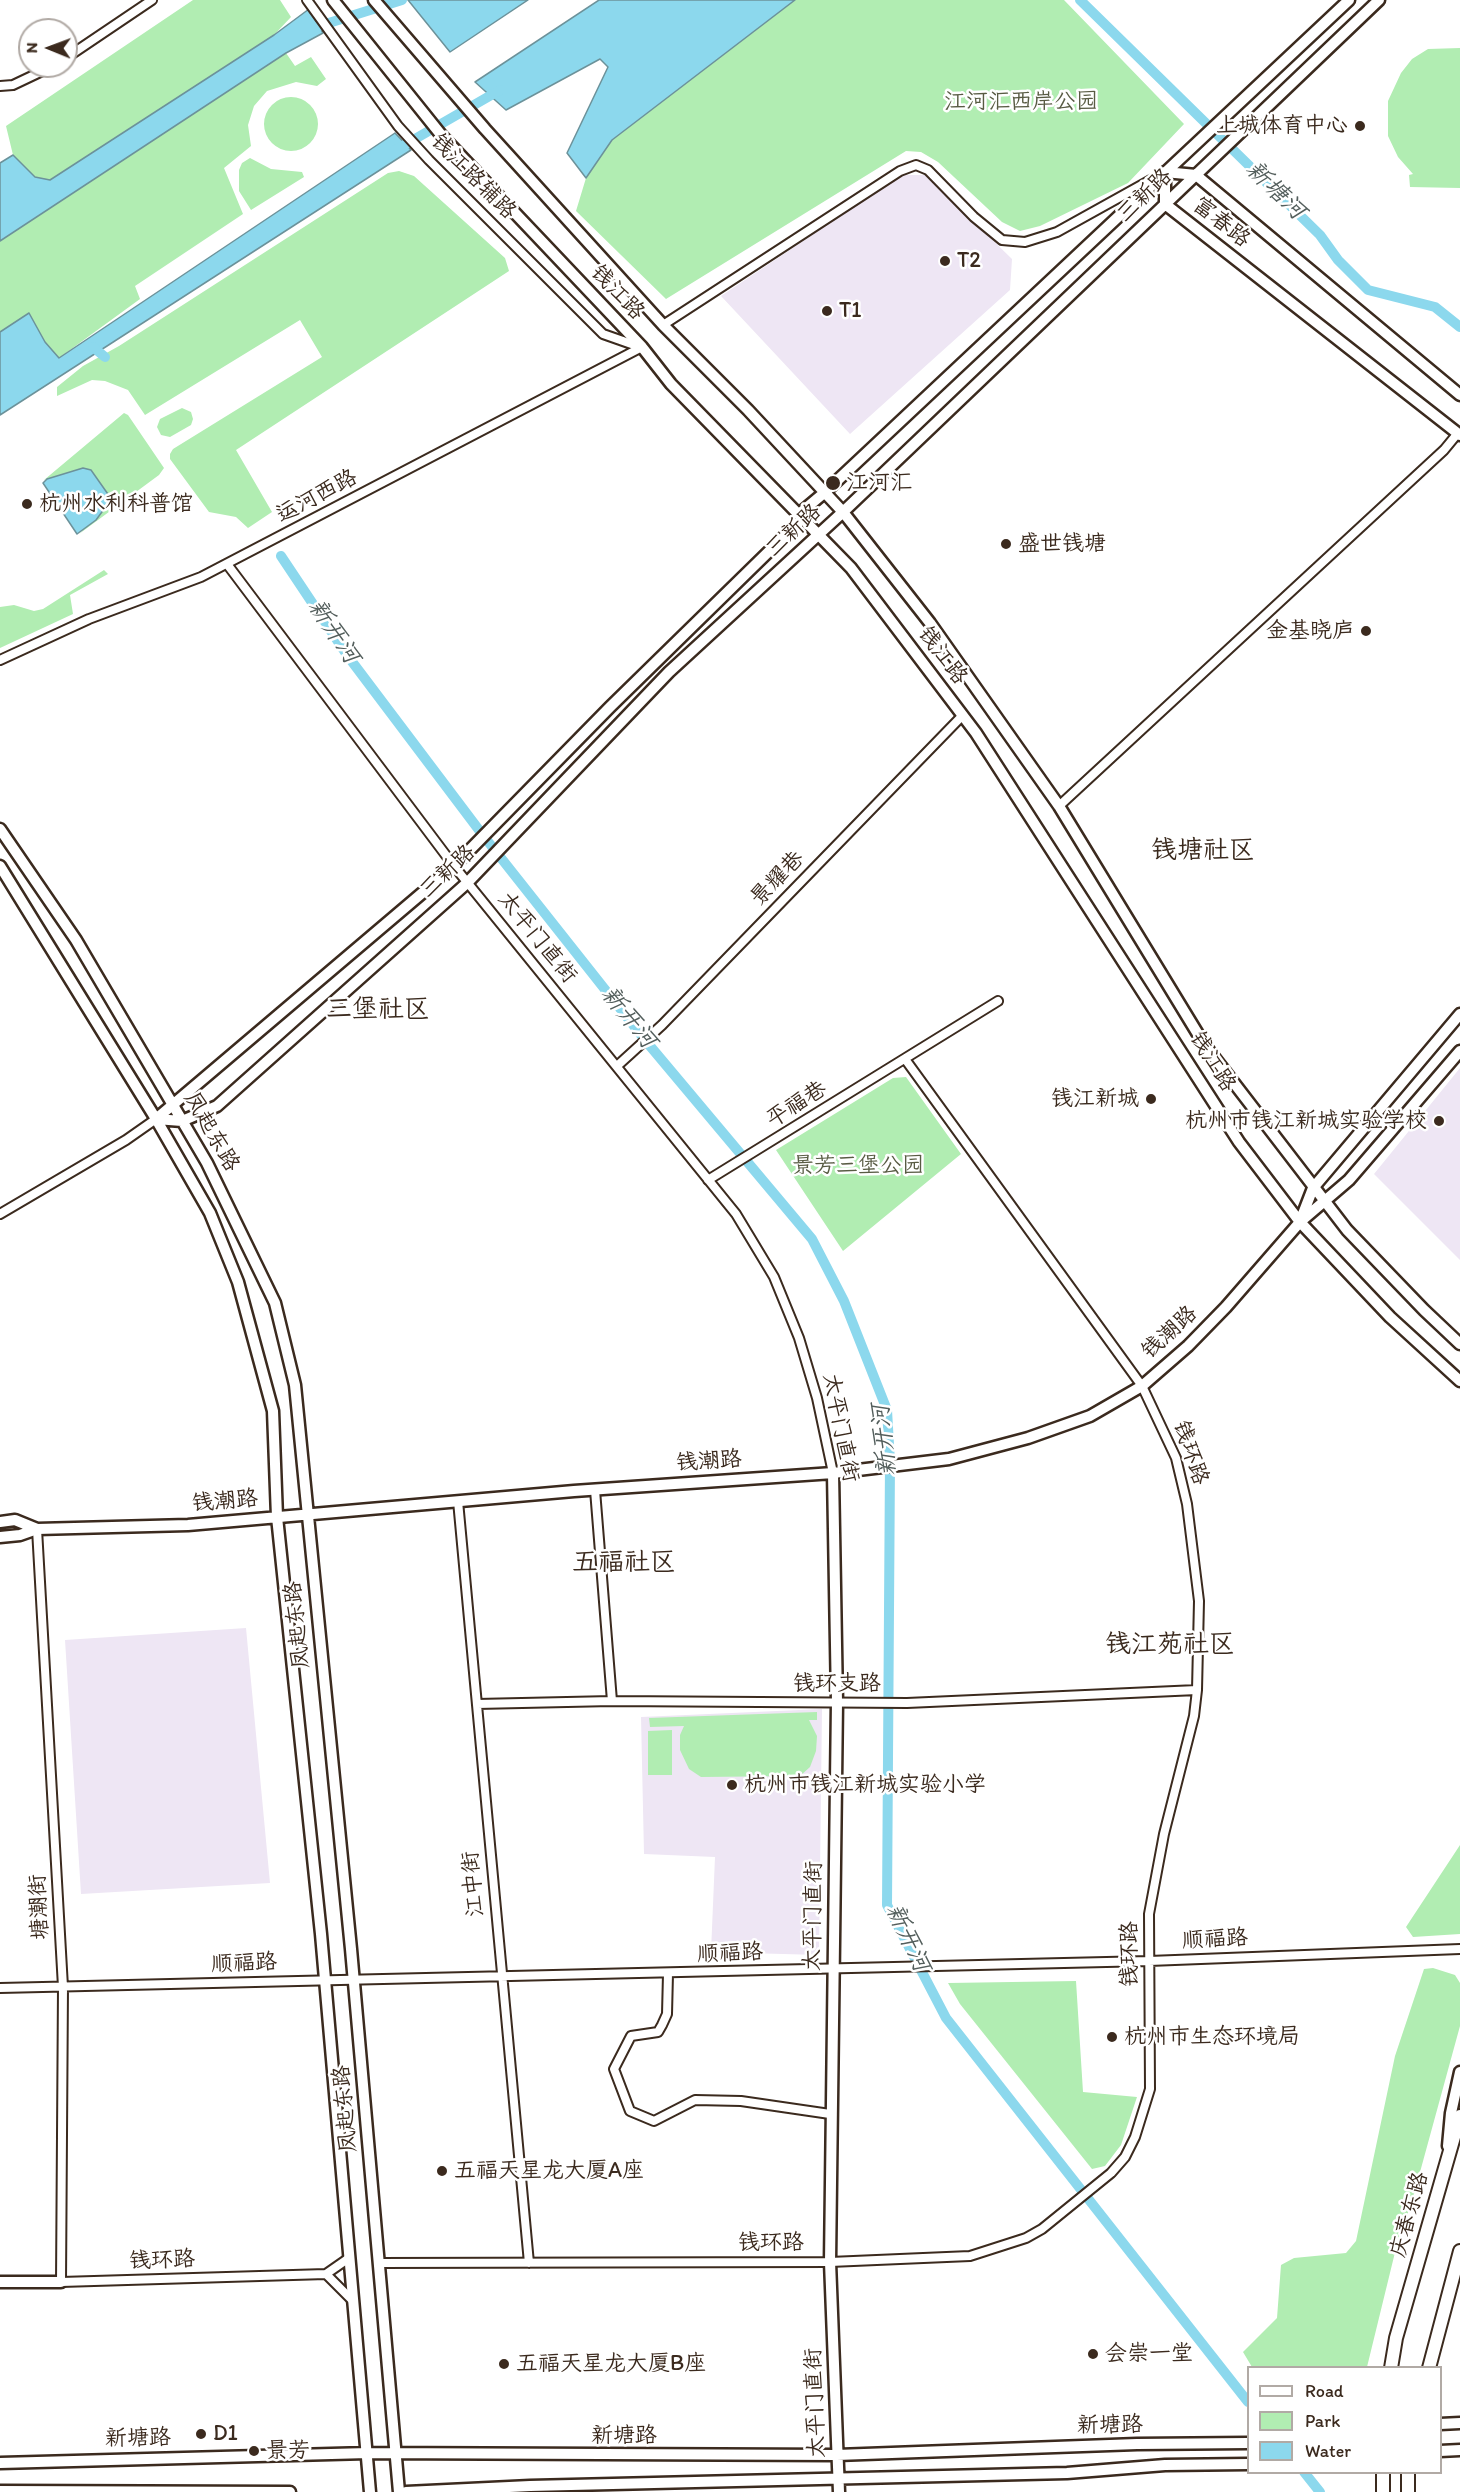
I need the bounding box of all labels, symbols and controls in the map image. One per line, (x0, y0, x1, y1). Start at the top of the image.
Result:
north arrow (18, 18, 78, 78)
text: N (22, 42, 41, 53)
park label: 江河汇西岸公园 (944, 89, 1098, 115)
place label: 上城体育中心 (1216, 113, 1348, 139)
marker: 上城体育中心 (1353, 119, 1367, 133)
street label: 钱江路辅路 (425, 129, 521, 225)
water label: 新塘河 (1239, 156, 1311, 226)
street label: 三新路 (1112, 164, 1178, 228)
street label: 富春路 (1187, 192, 1255, 254)
place label: T2 (957, 248, 981, 274)
marker: T2 (938, 254, 952, 268)
street label: 钱江路 (585, 260, 649, 326)
place label: T1 (839, 298, 862, 324)
marker: T1 (820, 304, 834, 318)
street label: 运河西路 (272, 465, 362, 529)
place label: 江河汇 (846, 470, 912, 496)
marker: 江河汇 (824, 474, 842, 492)
place label: 杭州水利科普馆 (39, 491, 193, 517)
marker: 杭州水利科普馆 (20, 497, 34, 511)
street label: 三新路 (761, 499, 827, 563)
place label: 盛世钱塘 (1018, 531, 1106, 557)
marker: 盛世钱塘 (999, 537, 1013, 551)
water label: 新开河 (301, 594, 365, 670)
place label: 金基晓庐 (1266, 618, 1354, 644)
street label: 钱江路 (912, 622, 972, 690)
marker: 金基晓庐 (1359, 624, 1373, 638)
district label: 钱塘社区 (1151, 835, 1255, 867)
street label: 三新路 (415, 840, 481, 904)
street label: 景耀巷 (746, 846, 810, 912)
street label: 太平门直街 (492, 887, 582, 989)
water label: 新开河 (594, 981, 662, 1055)
district label: 三堡社区 (326, 994, 430, 1026)
street label: 钱江路 (1183, 1027, 1241, 1097)
street label: 平福巷 (762, 1076, 832, 1134)
place label: 钱江新城 (1051, 1086, 1139, 1112)
street label: 凤起东路 (178, 1087, 244, 1177)
marker: 钱江新城 (1144, 1092, 1158, 1106)
place label: 杭州市钱江新城实验学校 (1185, 1108, 1427, 1134)
marker: 杭州市钱江新城实验学校 (1432, 1114, 1446, 1128)
park label: 景芳三堡公园 (792, 1153, 924, 1179)
street label: 钱潮路 (1137, 1301, 1203, 1365)
street label: 太平门直街 (817, 1371, 863, 1485)
water label: 新开河 (867, 1403, 903, 1477)
street label: 钱环路 (1167, 1418, 1213, 1488)
street label: 钱潮路 (675, 1447, 743, 1477)
street label: 钱潮路 (191, 1486, 259, 1518)
district label: 五福社区 (572, 1547, 676, 1579)
street label: 凤起东路 (280, 1580, 316, 1670)
district label: 钱江苑社区 (1105, 1629, 1235, 1661)
street label: 钱环支路 (793, 1671, 881, 1697)
place label: 杭州市钱江新城实验小学 (744, 1772, 986, 1798)
marker: 杭州市钱江新城实验小学 (725, 1778, 739, 1792)
street label: 江中街 (458, 1850, 490, 1918)
street label: 太平门直街 (800, 1861, 828, 1971)
street label: 塘潮街 (25, 1873, 55, 1941)
water label: 新开河 (879, 1899, 935, 1977)
street label: 钱环路 (1117, 1921, 1143, 1987)
street label: 顺福路 (1181, 1925, 1249, 1955)
street label: 顺福路 (697, 1940, 763, 1968)
street label: 顺福路 (211, 1950, 277, 1978)
place label: 杭州市生态环境局 (1124, 2024, 1300, 2050)
marker: 杭州市生态环境局 (1105, 2030, 1119, 2044)
street label: 凤起东路 (329, 2064, 363, 2154)
place label: 五福天星龙大厦A座 (454, 2158, 644, 2184)
marker: 五福天星龙大厦A座 (435, 2164, 449, 2178)
street label: 庆春东路 (1385, 2169, 1435, 2261)
street label: 钱环路 (738, 2230, 804, 2256)
street label: 钱环路 (129, 2247, 195, 2275)
place label: 会崇一堂 (1105, 2341, 1193, 2367)
marker: 会崇一堂 (1086, 2347, 1100, 2361)
street label: 太平门直街 (801, 2348, 831, 2458)
place label: 五福天星龙大厦B座 (516, 2351, 706, 2377)
marker: 五福天星龙大厦B座 (497, 2357, 511, 2371)
legend (1247, 2366, 1442, 2474)
text: Road (1305, 2380, 1344, 2402)
text: Park (1305, 2410, 1340, 2432)
street label: 新塘路 (1077, 2412, 1143, 2440)
place label: D1 (213, 2421, 238, 2447)
street label: 新塘路 (591, 2423, 657, 2449)
street label: 新塘路 (105, 2425, 171, 2453)
marker: D1 (194, 2427, 208, 2441)
place label: 景芳 (266, 2438, 310, 2464)
text: Water (1305, 2440, 1351, 2462)
marker: 景芳 (247, 2444, 261, 2458)

